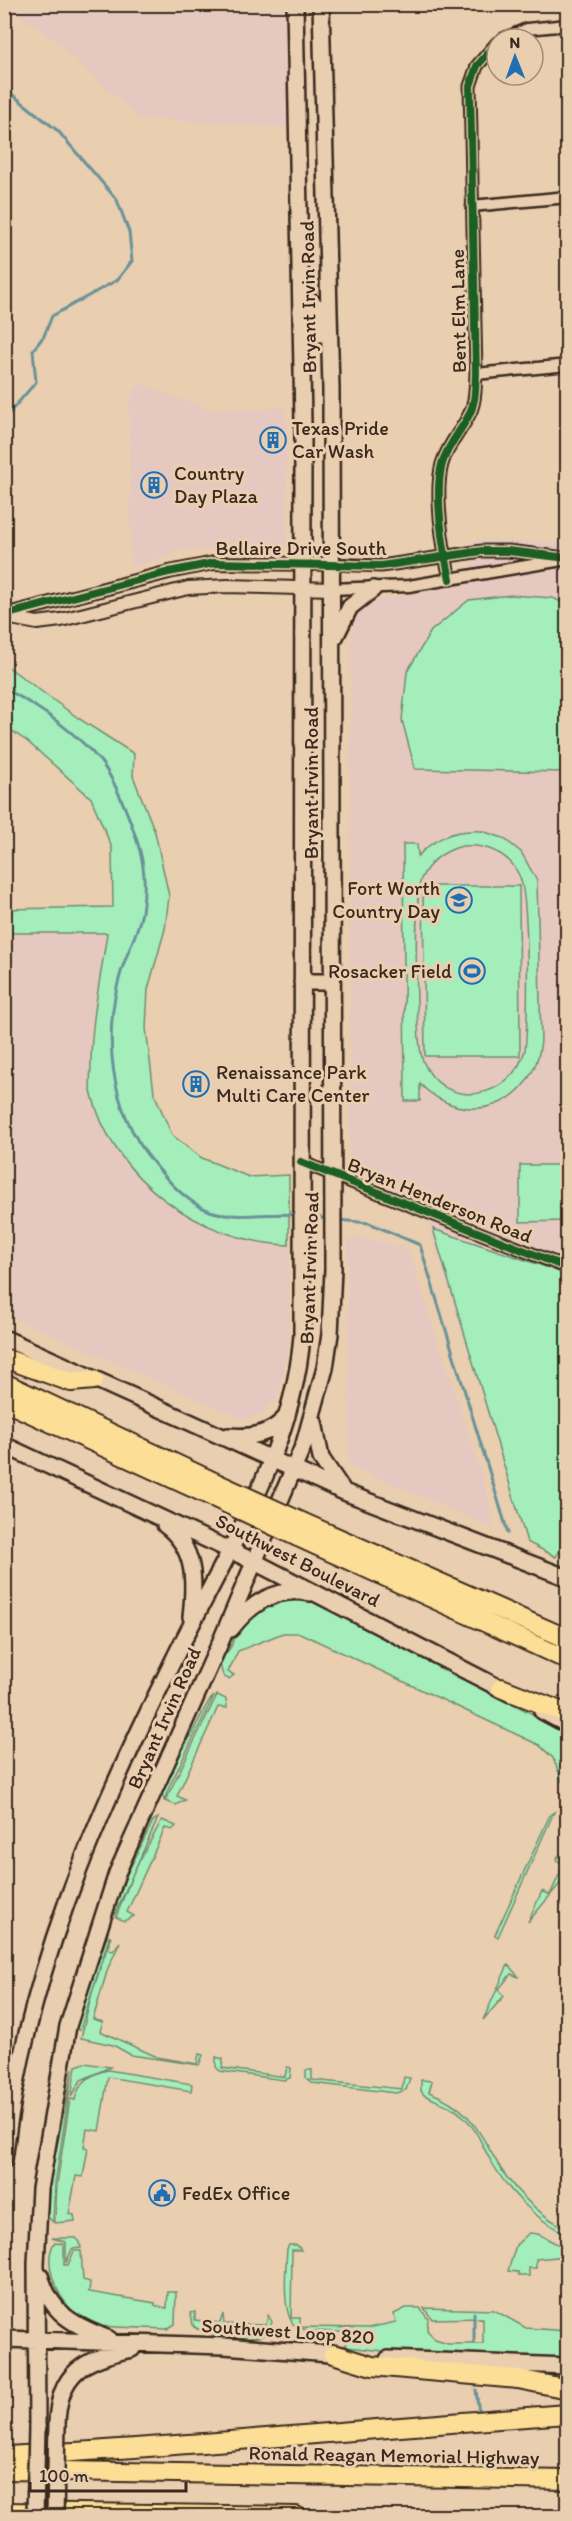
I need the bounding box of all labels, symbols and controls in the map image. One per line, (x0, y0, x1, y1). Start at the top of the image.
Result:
north arrow (485, 27, 545, 87)
text: N (509, 33, 520, 52)
street label: Bryant Irvin Road (295, 220, 321, 373)
street label: Bent Elm Lane (445, 249, 471, 373)
place label: Texas Pride Car Wash (292, 416, 389, 463)
building icon: Texas Pride Car Wash (258, 425, 288, 455)
place label: Country Day Plaza (174, 461, 259, 508)
building icon: Country Day Plaza (139, 470, 169, 500)
street label: Bellaire Drive South (215, 536, 387, 560)
street label: Bryant Irvin Road (299, 706, 323, 859)
place label: Fort Worth Country Day (332, 876, 441, 923)
school or university icon: Fort Worth Country Day (444, 885, 474, 915)
sports icon: Rosacker Field (457, 956, 487, 986)
place label: Rosacker Field (328, 959, 452, 983)
place label: Renaissance Park Multi Care Center (216, 1060, 370, 1107)
building icon: Renaissance Park Multi Care Center (181, 1069, 211, 1099)
street label: Bryan Henderson Road (344, 1152, 536, 1248)
street label: Bryant Irvin Road (294, 1191, 324, 1345)
street label: Southwest Boulevard (212, 1508, 384, 1612)
street label: Bryant Irvin Road (122, 1643, 206, 1793)
public building icon: FedEx Office (147, 2178, 177, 2208)
place label: FedEx Office (182, 2181, 290, 2205)
street label: Southwest Loop 820 (201, 2313, 375, 2349)
street label: Ronald Reagan Memorial Highway (248, 2440, 540, 2470)
scale bar (30, 2455, 186, 2493)
text: 100 m (39, 2465, 89, 2487)

